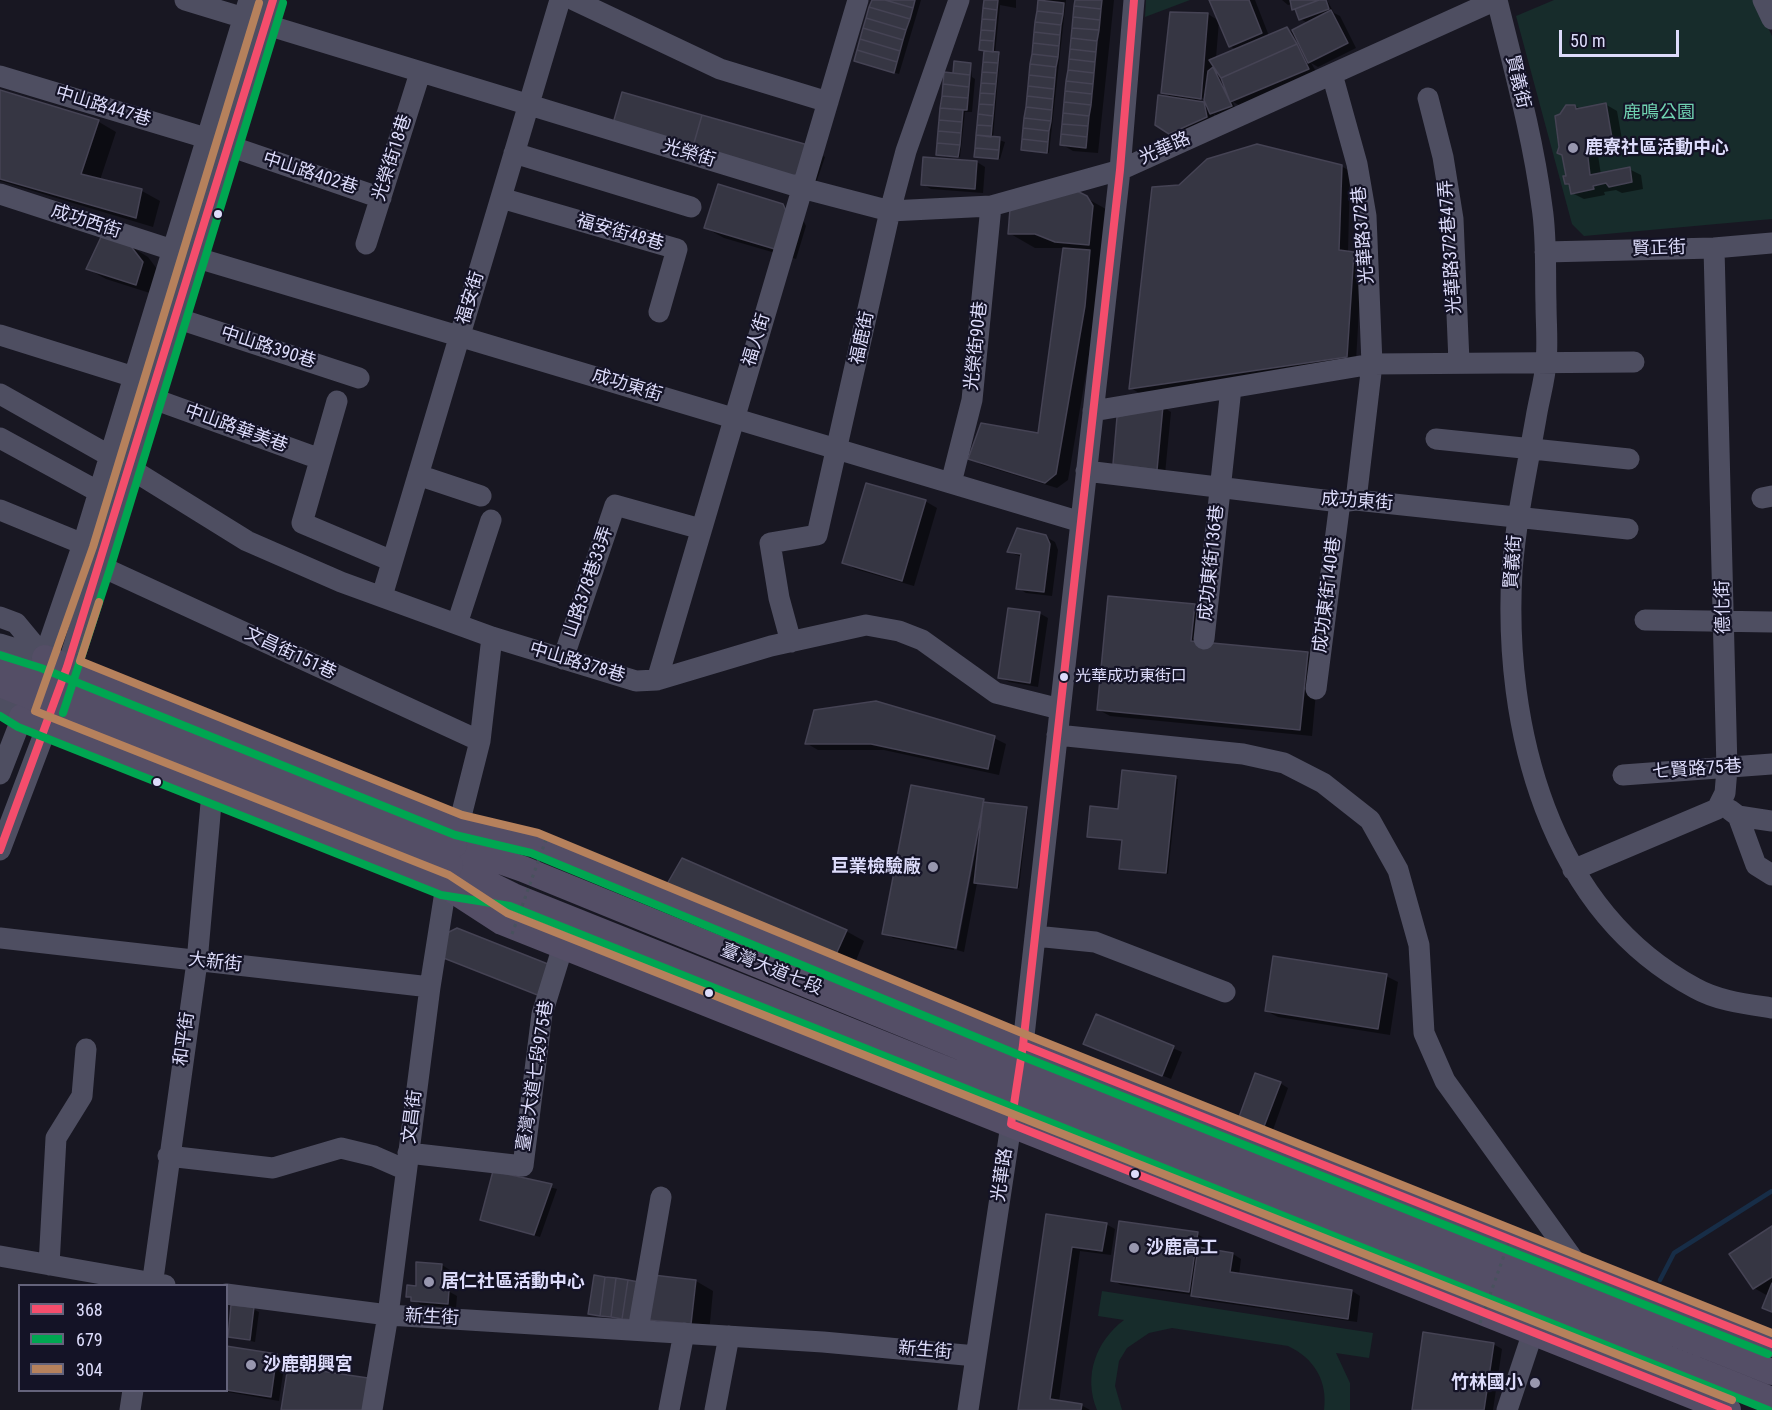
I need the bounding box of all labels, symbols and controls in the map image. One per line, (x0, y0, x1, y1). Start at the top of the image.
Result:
scale bar (1562, 18, 1682, 56)
text: 50 m (1570, 30, 1605, 51)
street label: 賢義街 (1500, 53, 1534, 111)
street label: 中山路447巷 (53, 82, 153, 132)
park label: 鹿鳴公園 (1623, 102, 1695, 124)
street label: 光榮街18巷 (369, 112, 417, 204)
street label: 光華路 (1136, 128, 1194, 170)
street label: 光榮街 (660, 136, 718, 172)
place label: 鹿寮社區活動中心 (1585, 137, 1729, 159)
marker: 鹿寮社區活動中心 (1566, 141, 1580, 155)
street label: 中山路402巷 (260, 148, 360, 200)
street label: 光華路372巷47弄 (1436, 179, 1466, 315)
street label: 光華路372巷 (1349, 185, 1379, 285)
street label: 成功西街 (48, 201, 124, 243)
unlabelled marker (212, 208, 224, 220)
street label: 福安街48巷 (574, 210, 666, 256)
street label: 賢正街 (1632, 237, 1686, 261)
street label: 福安街 (453, 269, 489, 327)
street label: 光榮街90巷 (962, 300, 992, 392)
street label: 福鹿街 (847, 309, 879, 367)
street label: 福人街 (739, 311, 775, 369)
street label: 中山路390巷 (218, 322, 318, 374)
street label: 成功東街 (589, 365, 665, 407)
street label: 中山路華美巷 (182, 400, 290, 458)
street label: 成功東街 (1320, 489, 1394, 515)
street label: 成功東街136巷 (1195, 504, 1229, 622)
street label: 山路378巷33弄 (560, 523, 618, 641)
street label: 賢義街 (1501, 534, 1527, 590)
street label: 成功東街140巷 (1310, 536, 1346, 654)
street label: 德化街 (1713, 580, 1735, 634)
street label: 文昌街151巷 (241, 623, 339, 685)
street label: 中山路378巷 (527, 638, 627, 688)
place label: 光華成功東街口 (1075, 667, 1187, 687)
marker: 光華成功東街口 (1058, 671, 1070, 683)
street label: 七賢路75巷 (1651, 756, 1743, 784)
unlabelled marker (151, 776, 163, 788)
place label: 巨業檢驗廠 (831, 856, 921, 878)
marker: 巨業檢驗廠 (926, 860, 940, 874)
street label: 臺灣大道七段 (717, 940, 825, 1000)
street label: 大新街 (187, 949, 243, 977)
unlabelled marker (703, 987, 715, 999)
street label: 臺灣大道七段975巷 (513, 999, 559, 1153)
street label: 和平街 (171, 1011, 199, 1067)
street label: 文昌街 (399, 1089, 427, 1145)
street label: 光華路 (989, 1147, 1017, 1203)
unlabelled marker (1129, 1168, 1141, 1180)
place label: 沙鹿高工 (1146, 1237, 1218, 1259)
marker: 沙鹿高工 (1127, 1241, 1141, 1255)
place label: 居仁社區活動中心 (441, 1271, 585, 1293)
marker: 居仁社區活動中心 (422, 1275, 436, 1289)
legend (18, 1284, 228, 1392)
text: 368 (76, 1299, 103, 1320)
street label: 新生街 (404, 1306, 460, 1330)
text: 679 (76, 1329, 103, 1350)
street label: 新生街 (897, 1338, 953, 1364)
place label: 沙鹿朝興宮 (263, 1354, 353, 1376)
marker: 沙鹿朝興宮 (244, 1358, 258, 1372)
text: 304 (76, 1359, 103, 1380)
place label: 竹林國小 (1451, 1372, 1523, 1394)
marker: 竹林國小 (1528, 1376, 1542, 1390)

